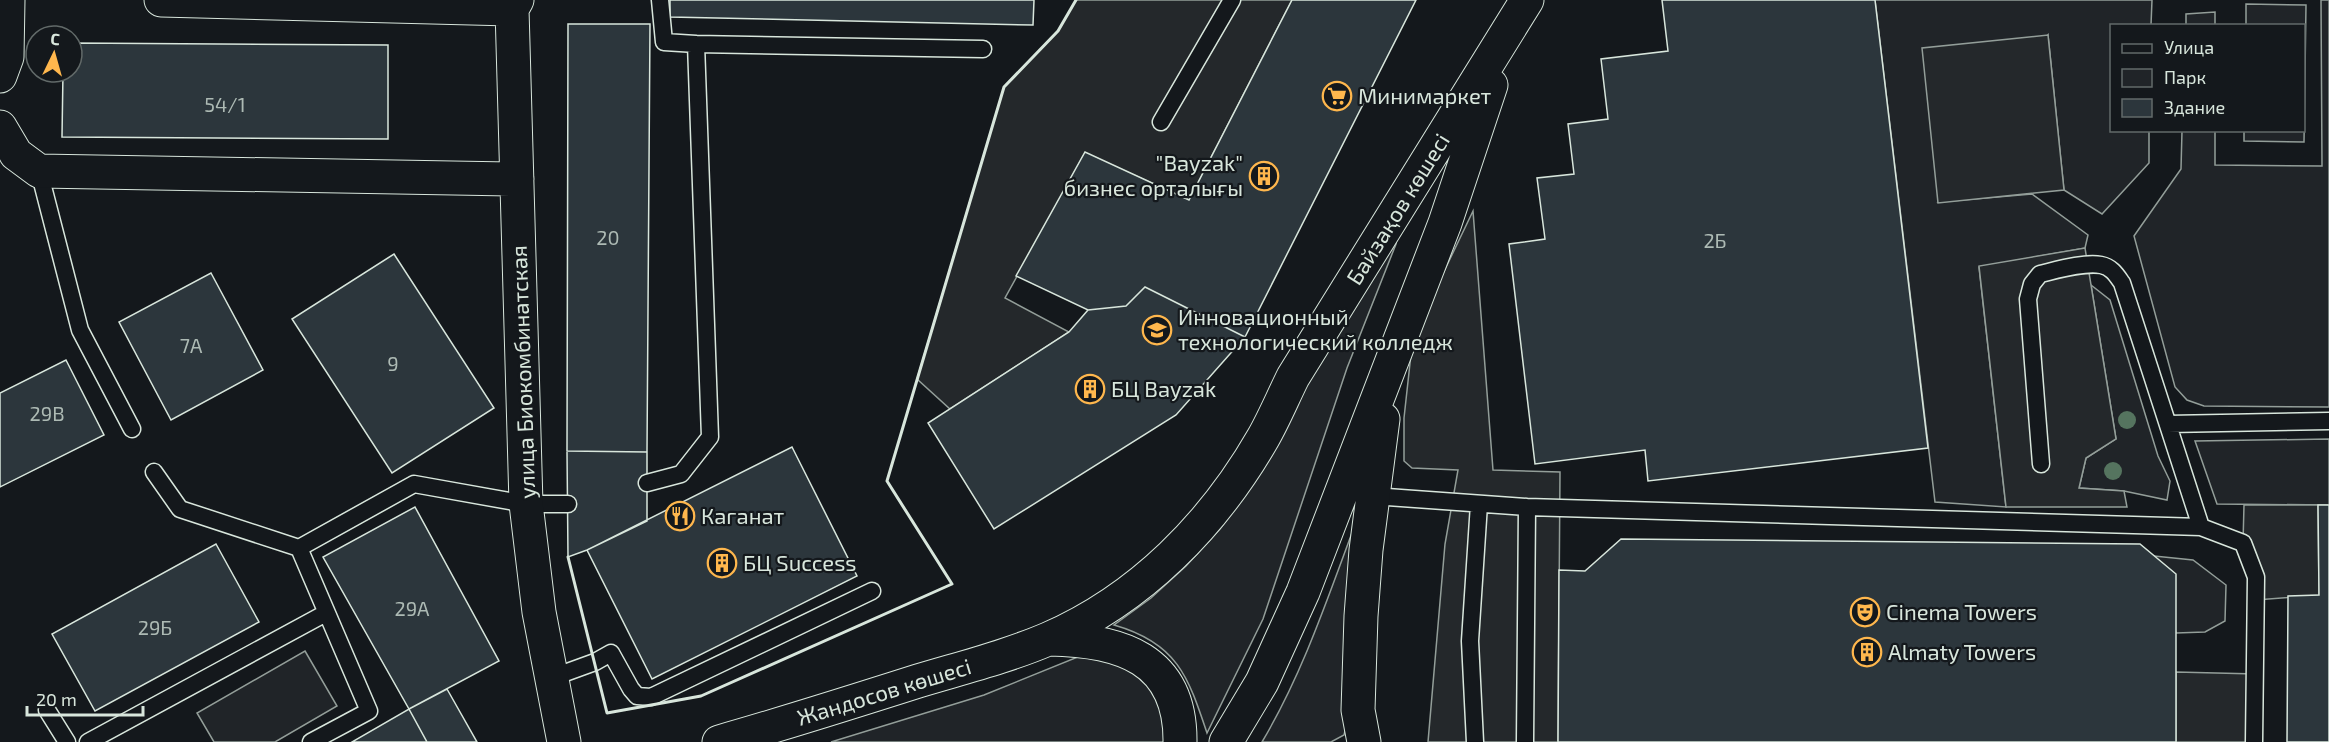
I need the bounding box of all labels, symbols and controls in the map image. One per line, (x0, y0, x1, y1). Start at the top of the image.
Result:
north arrow (24, 24, 84, 84)
legend (2110, 24, 2305, 132)
text: С (50, 29, 61, 48)
text: Улица (2164, 36, 2214, 58)
text: Парк (2164, 66, 2206, 88)
supermarket icon: Минимаркет (1321, 80, 1353, 112)
place label: Минимаркет (1358, 82, 1491, 108)
house number: 54/1 (204, 92, 246, 116)
text: Здание (2164, 96, 2225, 118)
street label: Байзақов көшесі (1340, 128, 1454, 289)
place label: "Bayzak" бизнес орталығы (1064, 149, 1243, 200)
building icon: "Bayzak" бизнес орталығы (1248, 160, 1280, 192)
house number: 20 (596, 225, 620, 249)
house number: 2Б (1703, 228, 1727, 252)
street label: улица Биокомбинатская (505, 245, 540, 499)
place label: Инновационный технологический колледж (1178, 303, 1453, 354)
school or university icon: Инновационный технологический колледж (1141, 314, 1173, 346)
house number: 7А (180, 333, 203, 357)
house number: 9 (387, 351, 399, 375)
building icon: БЦ Bayzak (1074, 373, 1106, 405)
place label: БЦ Bayzak (1111, 375, 1216, 401)
house number: 29В (29, 401, 65, 425)
restaurant icon: Каганат (664, 500, 696, 532)
place label: Каганат (701, 502, 785, 528)
building icon: БЦ Success (706, 547, 738, 579)
place label: БЦ Success (743, 549, 857, 575)
house number: 29А (394, 596, 430, 620)
theatre icon: Cinema Towers (1849, 596, 1881, 628)
place label: Cinema Towers (1886, 598, 2037, 624)
house number: 29Б (138, 615, 172, 639)
building icon: Almaty Towers (1851, 636, 1883, 668)
place label: Almaty Towers (1888, 638, 2036, 664)
street label: Жандосов көшесі (793, 652, 974, 730)
scale bar (27, 679, 142, 717)
text: 20 m (36, 688, 77, 710)

